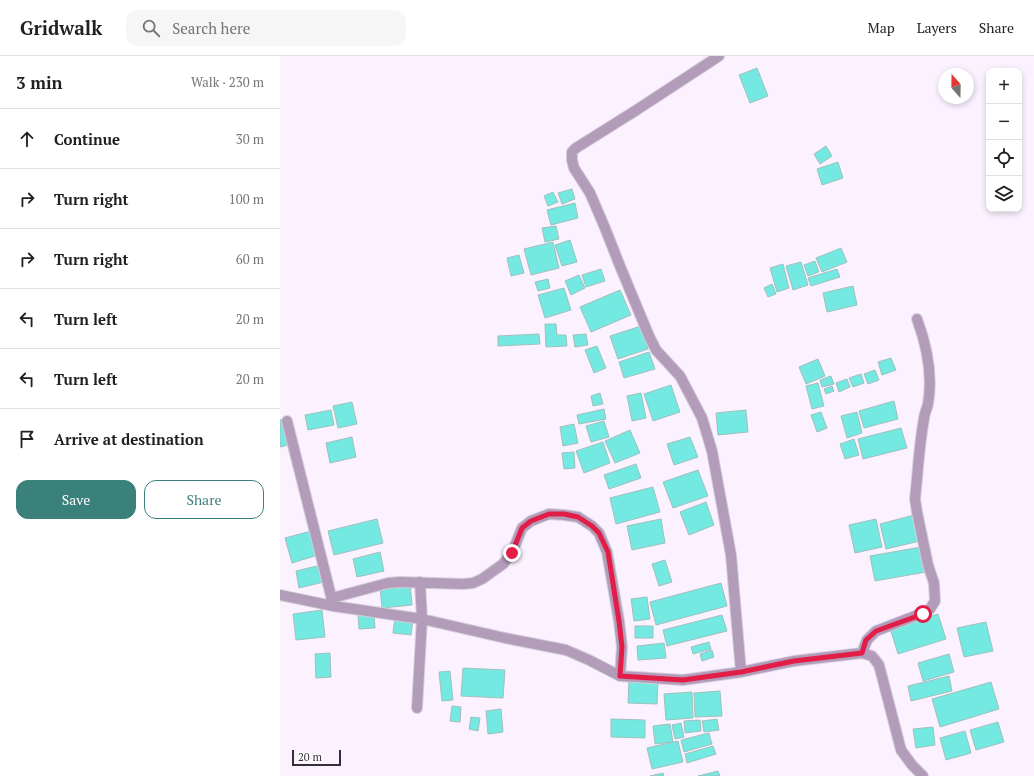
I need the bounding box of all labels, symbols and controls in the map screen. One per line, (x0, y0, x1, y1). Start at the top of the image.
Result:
search box (126, 10, 406, 46)
text: Gridwalk (20, 15, 102, 40)
icon: search (140, 17, 162, 39)
text: Search here (172, 18, 250, 38)
text: Map (868, 18, 895, 37)
text: Layers (917, 18, 957, 37)
text: Share (979, 18, 1014, 37)
north arrow (938, 68, 974, 104)
map controls (986, 68, 1022, 212)
button: + (986, 68, 1022, 104)
text: 3 min (16, 71, 63, 94)
text: Walk · 230 m (191, 73, 264, 91)
button: − (986, 104, 1022, 140)
icon: ahead (16, 128, 38, 150)
text: Continue (54, 129, 120, 149)
text: 30 m (236, 130, 264, 148)
button: locate (986, 140, 1022, 176)
button: layers (986, 176, 1022, 212)
icon: right (16, 188, 38, 210)
text: Turn right (54, 189, 129, 209)
text: 100 m (229, 190, 264, 208)
icon: right (16, 248, 38, 270)
text: Turn right (54, 249, 129, 269)
text: 60 m (236, 250, 264, 268)
icon: left (16, 308, 38, 330)
text: Turn left (54, 309, 118, 329)
text: 20 m (236, 310, 264, 328)
icon: left (16, 368, 38, 390)
text: Turn left (54, 369, 118, 389)
text: 20 m (236, 370, 264, 388)
icon: arrive (16, 428, 38, 450)
text: Arrive at destination (54, 429, 204, 449)
button: Save (16, 480, 136, 519)
button: Share (144, 480, 264, 519)
route end (503, 544, 521, 562)
route start (914, 605, 932, 623)
scale bar (292, 748, 341, 767)
text: 20 m (298, 750, 322, 764)

